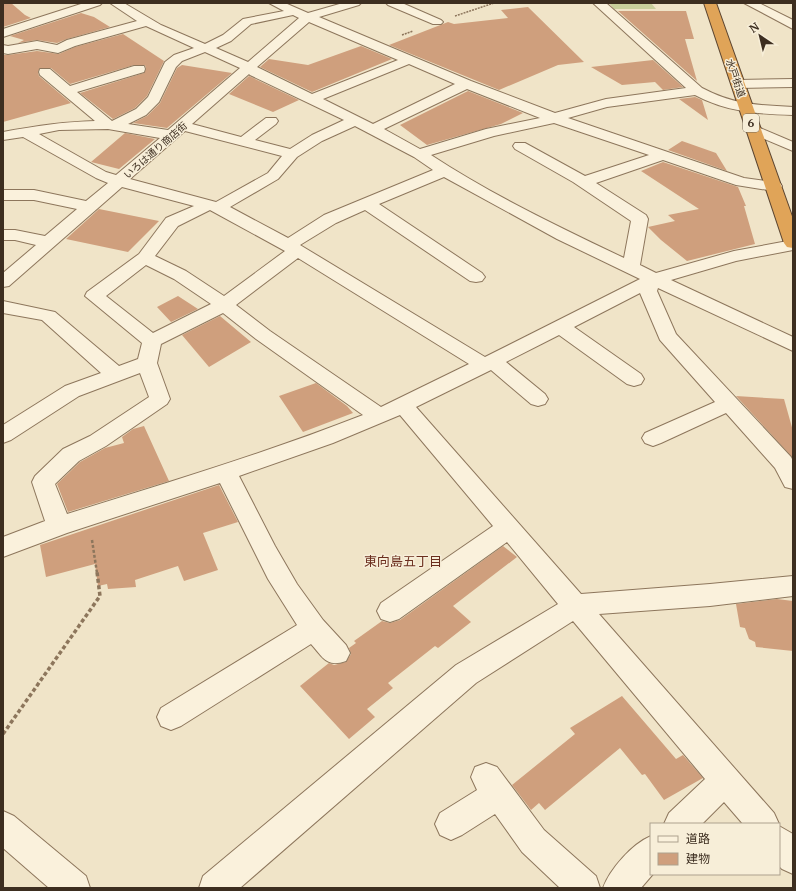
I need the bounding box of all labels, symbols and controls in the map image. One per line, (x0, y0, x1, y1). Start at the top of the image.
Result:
north arrow (740, 16, 780, 56)
text: N (747, 19, 762, 36)
street label: 水戸街道 (723, 57, 748, 99)
road number: 6 (743, 114, 759, 132)
street label: いろは通り商店街 (121, 119, 190, 182)
district label: 東向島五丁目 (364, 553, 442, 570)
legend (650, 823, 780, 875)
text: 道路 (686, 831, 710, 846)
text: 建物 (686, 851, 710, 866)

